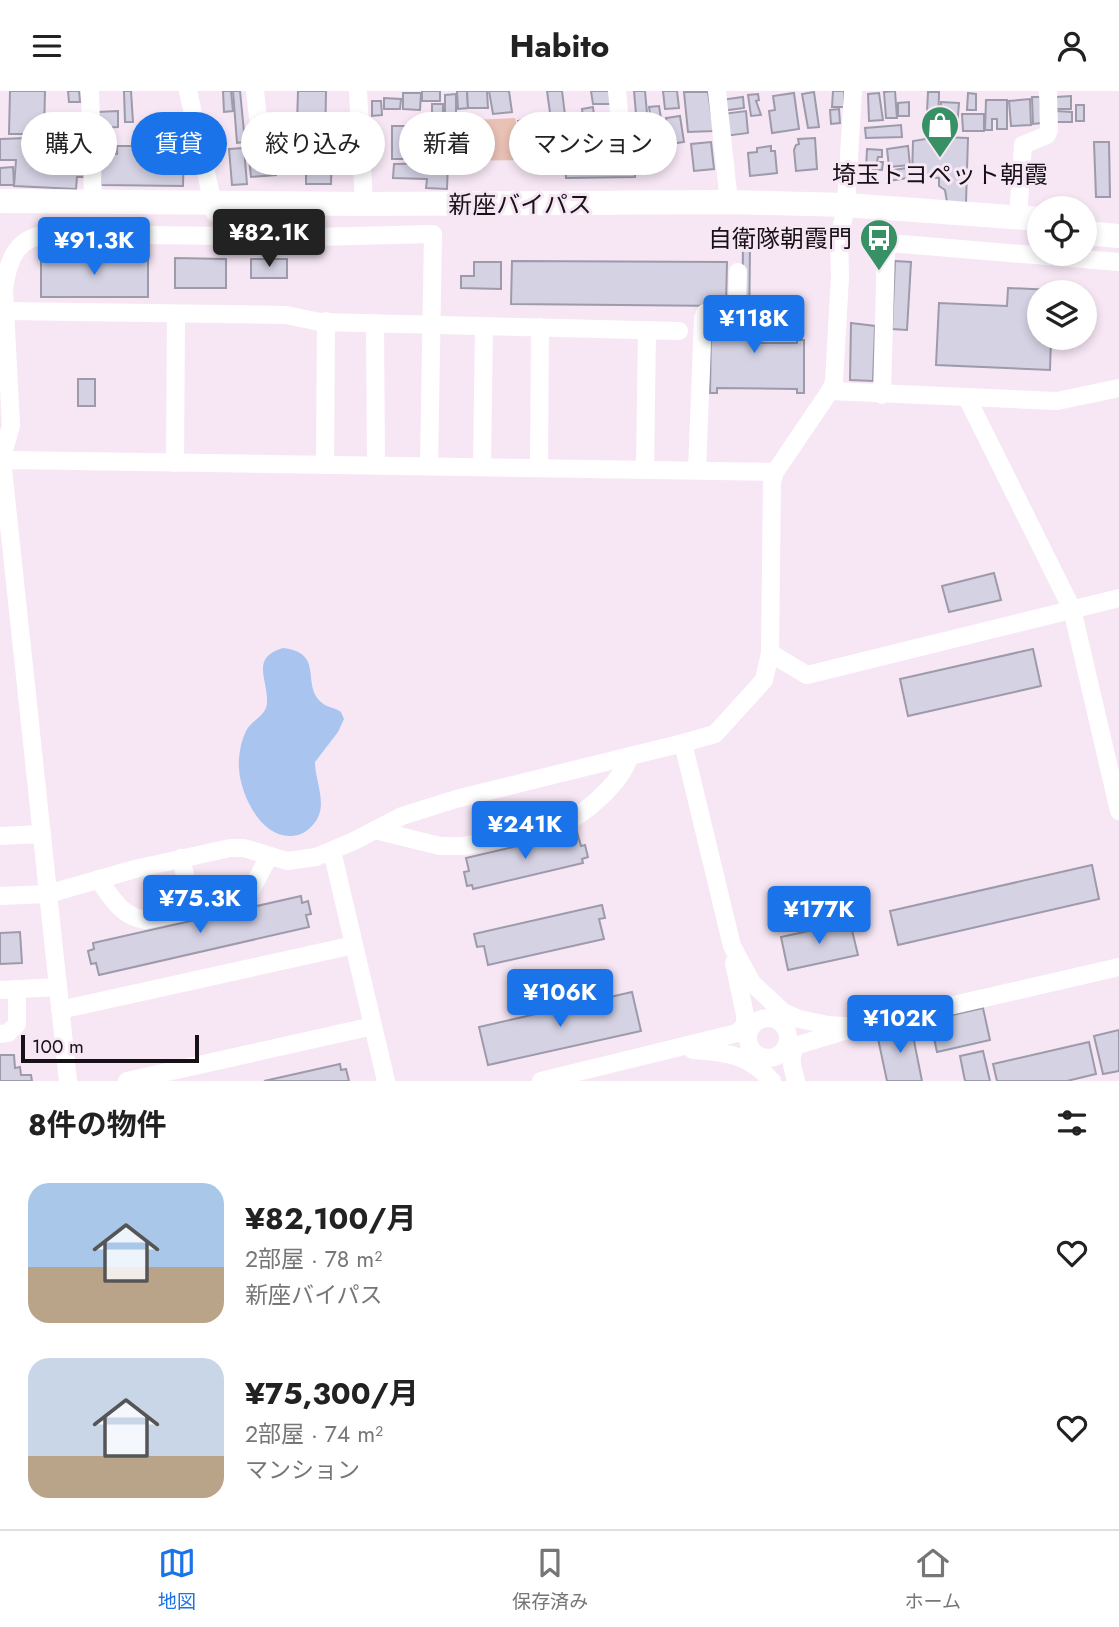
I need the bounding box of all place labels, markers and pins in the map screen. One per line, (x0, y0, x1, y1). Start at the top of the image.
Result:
shop icon: 埼玉トヨペット朝霞 (919, 104, 961, 159)
place label: 埼玉トヨペット朝霞 (832, 157, 1048, 192)
pin: ¥82.1K (212, 209, 326, 269)
bus stop icon: 自衛隊朝霞門 (858, 217, 900, 272)
pin: ¥91.3K (37, 218, 151, 277)
place label: 自衛隊朝霞門 (708, 221, 852, 256)
pin: ¥118K (705, 295, 803, 355)
pin: ¥241K (476, 801, 574, 861)
pin: ¥75.3K (143, 875, 257, 935)
pin: ¥177K (770, 887, 868, 946)
pin: ¥106K (511, 969, 609, 1029)
pin: ¥102K (851, 995, 949, 1055)

